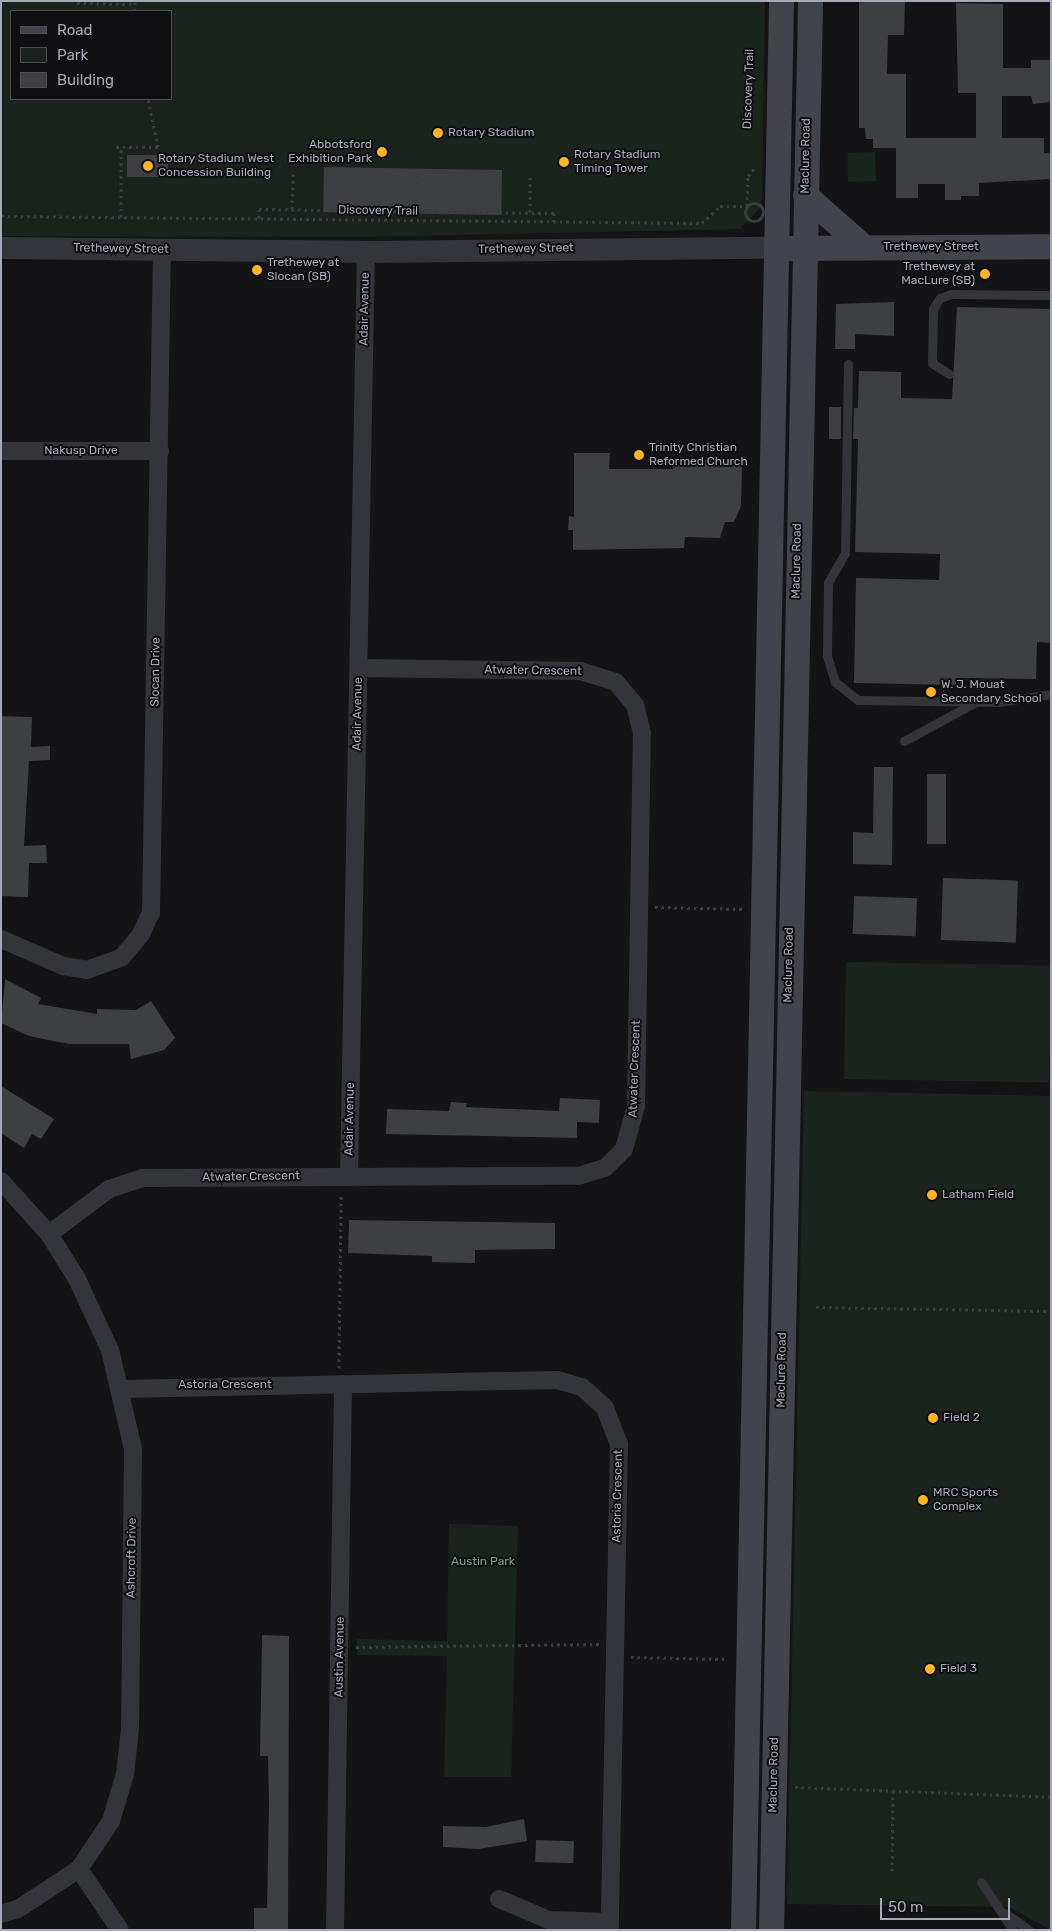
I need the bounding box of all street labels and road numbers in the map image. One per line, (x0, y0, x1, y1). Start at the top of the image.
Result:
street label: Discovery Trail (740, 48, 758, 130)
street label: Maclure Road (798, 118, 814, 194)
street label: Discovery Trail (338, 203, 418, 219)
street label: Trethewey Street (883, 240, 979, 254)
street label: Trethewey Street (73, 241, 169, 257)
street label: Trethewey Street (478, 241, 574, 257)
street label: Adair Avenue (357, 272, 373, 346)
street label: Nakusp Drive (44, 444, 118, 458)
street label: Maclure Road (789, 523, 805, 599)
street label: Slocan Drive (148, 637, 164, 707)
street label: Atwater Crescent (484, 663, 582, 679)
street label: Adair Avenue (350, 677, 366, 751)
street label: Maclure Road (781, 927, 797, 1003)
street label: Atwater Crescent (626, 1020, 644, 1118)
street label: Adair Avenue (342, 1082, 358, 1156)
street label: Atwater Crescent (202, 1169, 300, 1185)
street label: Maclure Road (774, 1332, 790, 1408)
street label: Astoria Crescent (178, 1378, 272, 1392)
street label: Astoria Crescent (610, 1449, 626, 1543)
street label: Ashcroft Drive (124, 1518, 140, 1598)
street label: Austin Avenue (332, 1616, 348, 1698)
street label: Maclure Road (766, 1737, 782, 1813)

